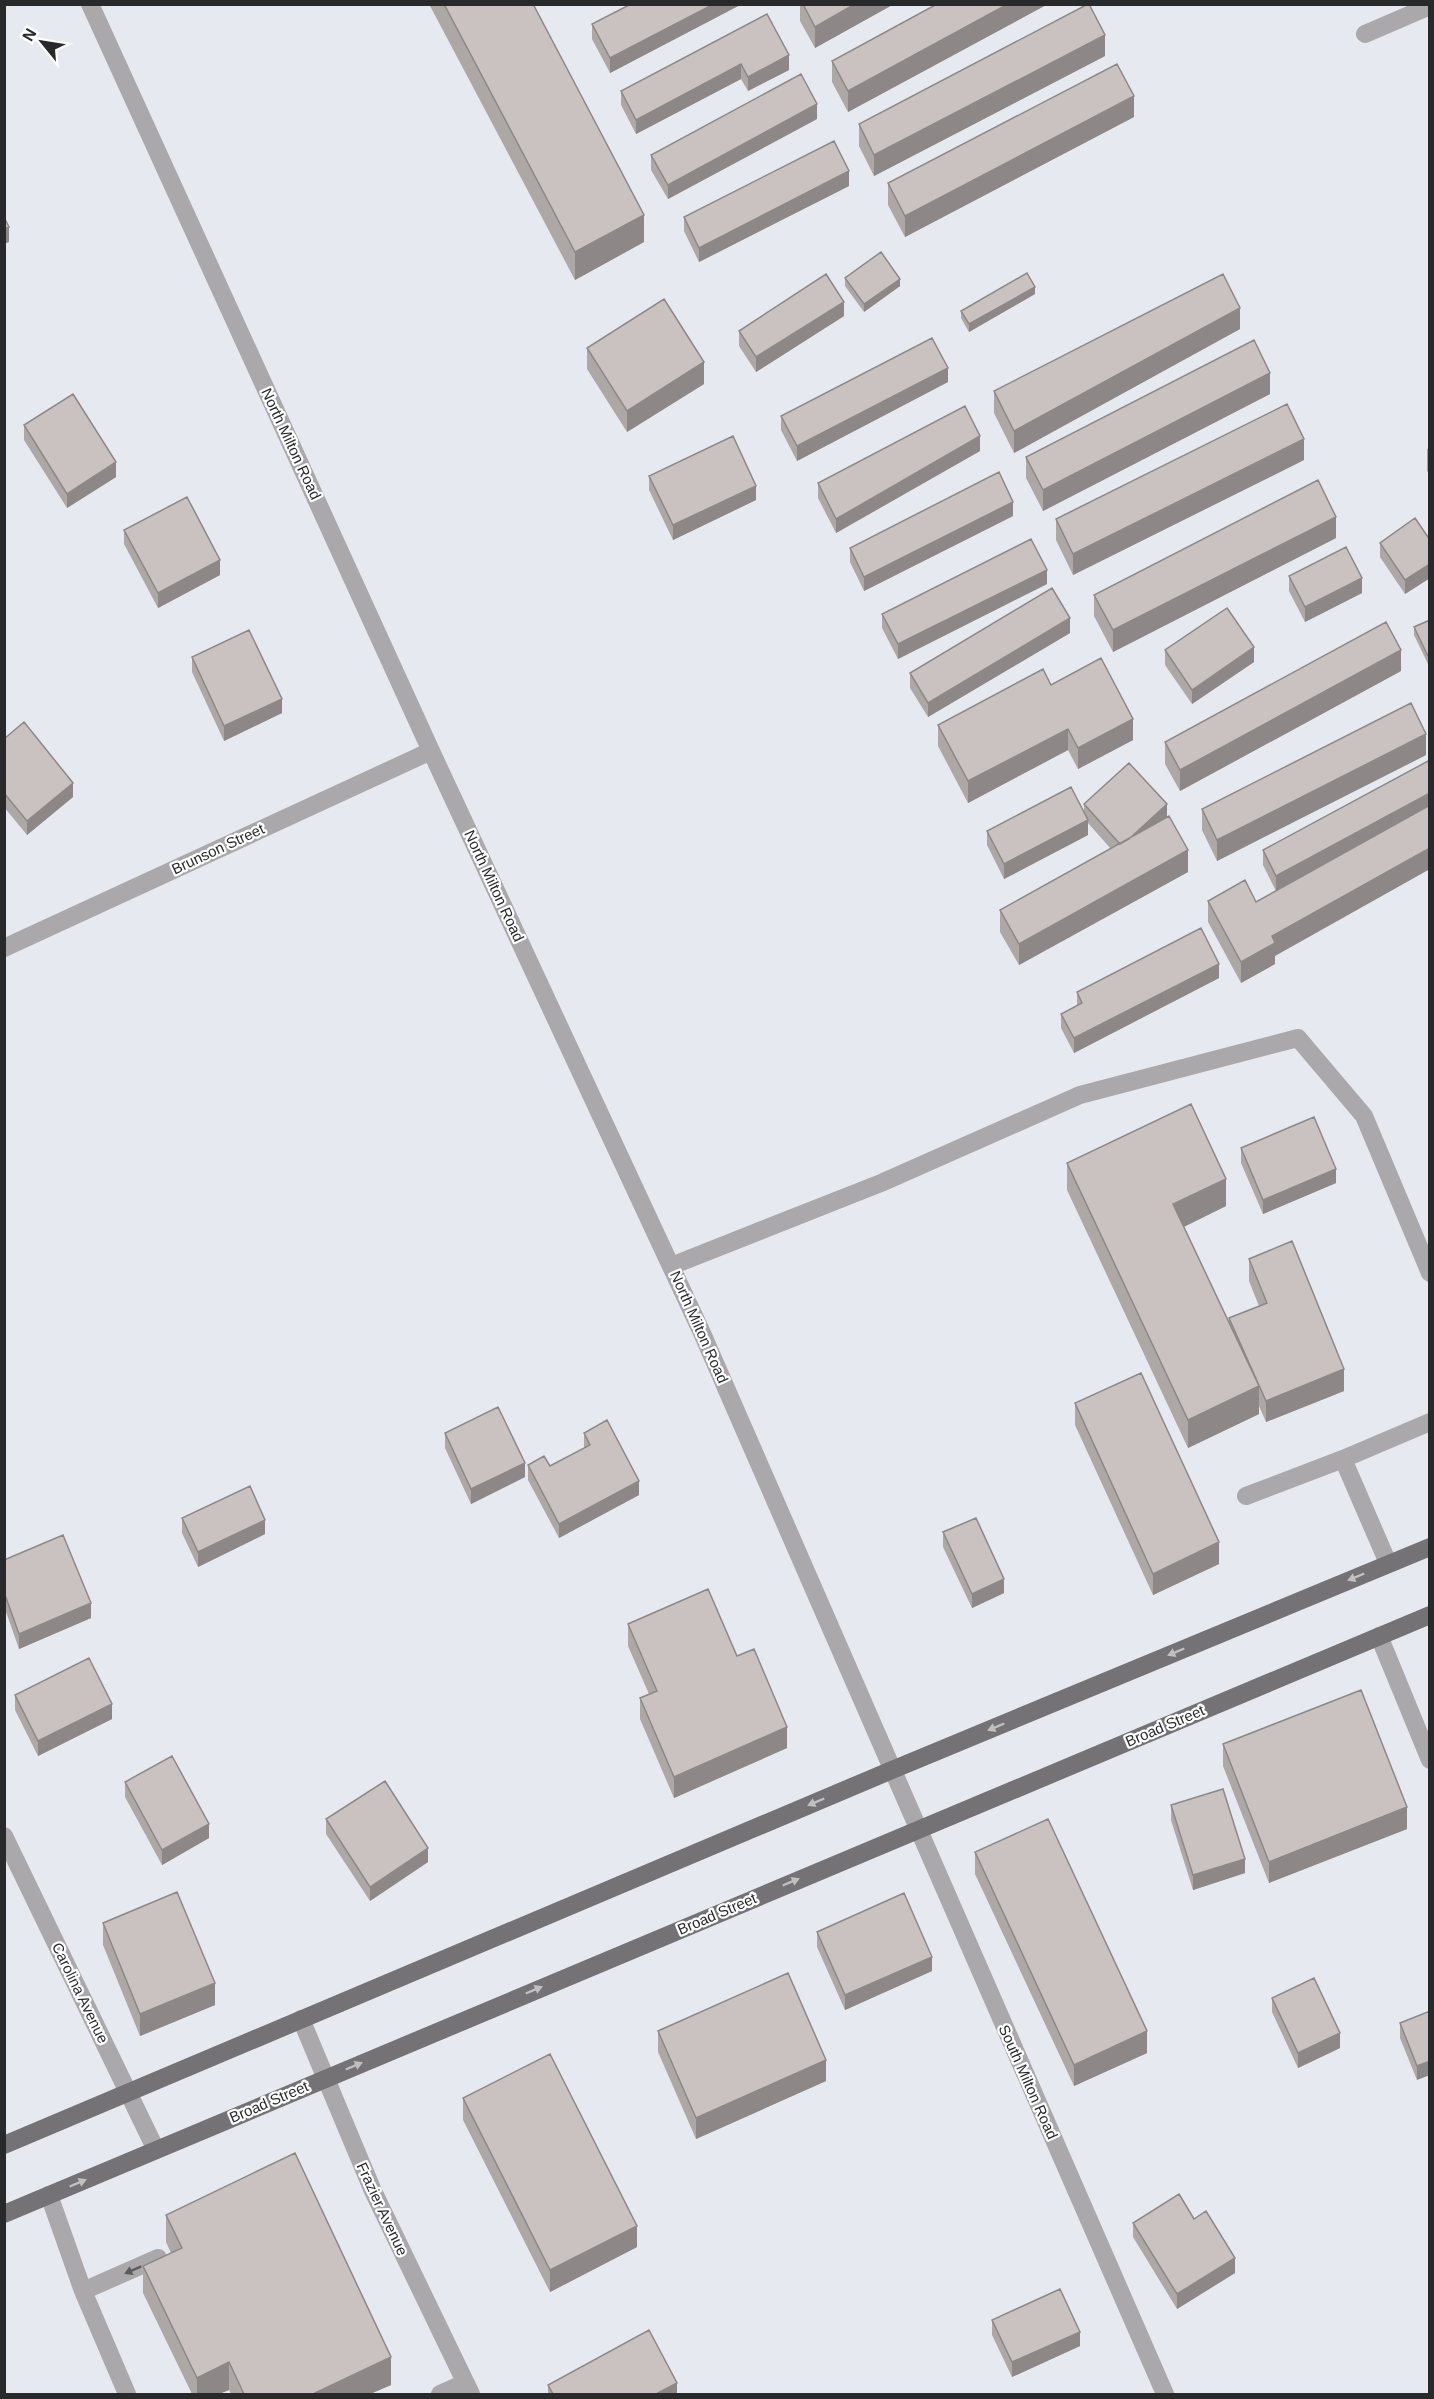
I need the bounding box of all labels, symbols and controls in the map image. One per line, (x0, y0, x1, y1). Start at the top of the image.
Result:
north arrow (12, 12, 72, 72)
text: N (19, 25, 40, 44)
street label: North Milton Road (258, 385, 325, 502)
street label: Brunson Street (169, 819, 267, 877)
street label: North Milton Road (461, 827, 528, 944)
street label: North Milton Road (667, 1268, 732, 1385)
one-way arrow (1347, 1573, 1365, 1582)
one-way arrow (1167, 1648, 1185, 1657)
street label: Broad Street (1123, 1701, 1208, 1750)
one-way arrow (987, 1723, 1005, 1732)
one-way arrow (807, 1798, 825, 1807)
one-way arrow (782, 1877, 800, 1886)
street label: Broad Street (675, 1889, 760, 1938)
street label: Carolina Avenue (49, 1940, 112, 2046)
one-way arrow (525, 1985, 543, 1994)
street label: South Milton Road (996, 2022, 1061, 2142)
one-way arrow (345, 2061, 363, 2070)
street label: Broad Street (227, 2077, 312, 2126)
street label: Frazier Avenue (353, 2160, 411, 2258)
one-way arrow (69, 2178, 87, 2188)
one-way arrow (124, 2265, 141, 2274)

